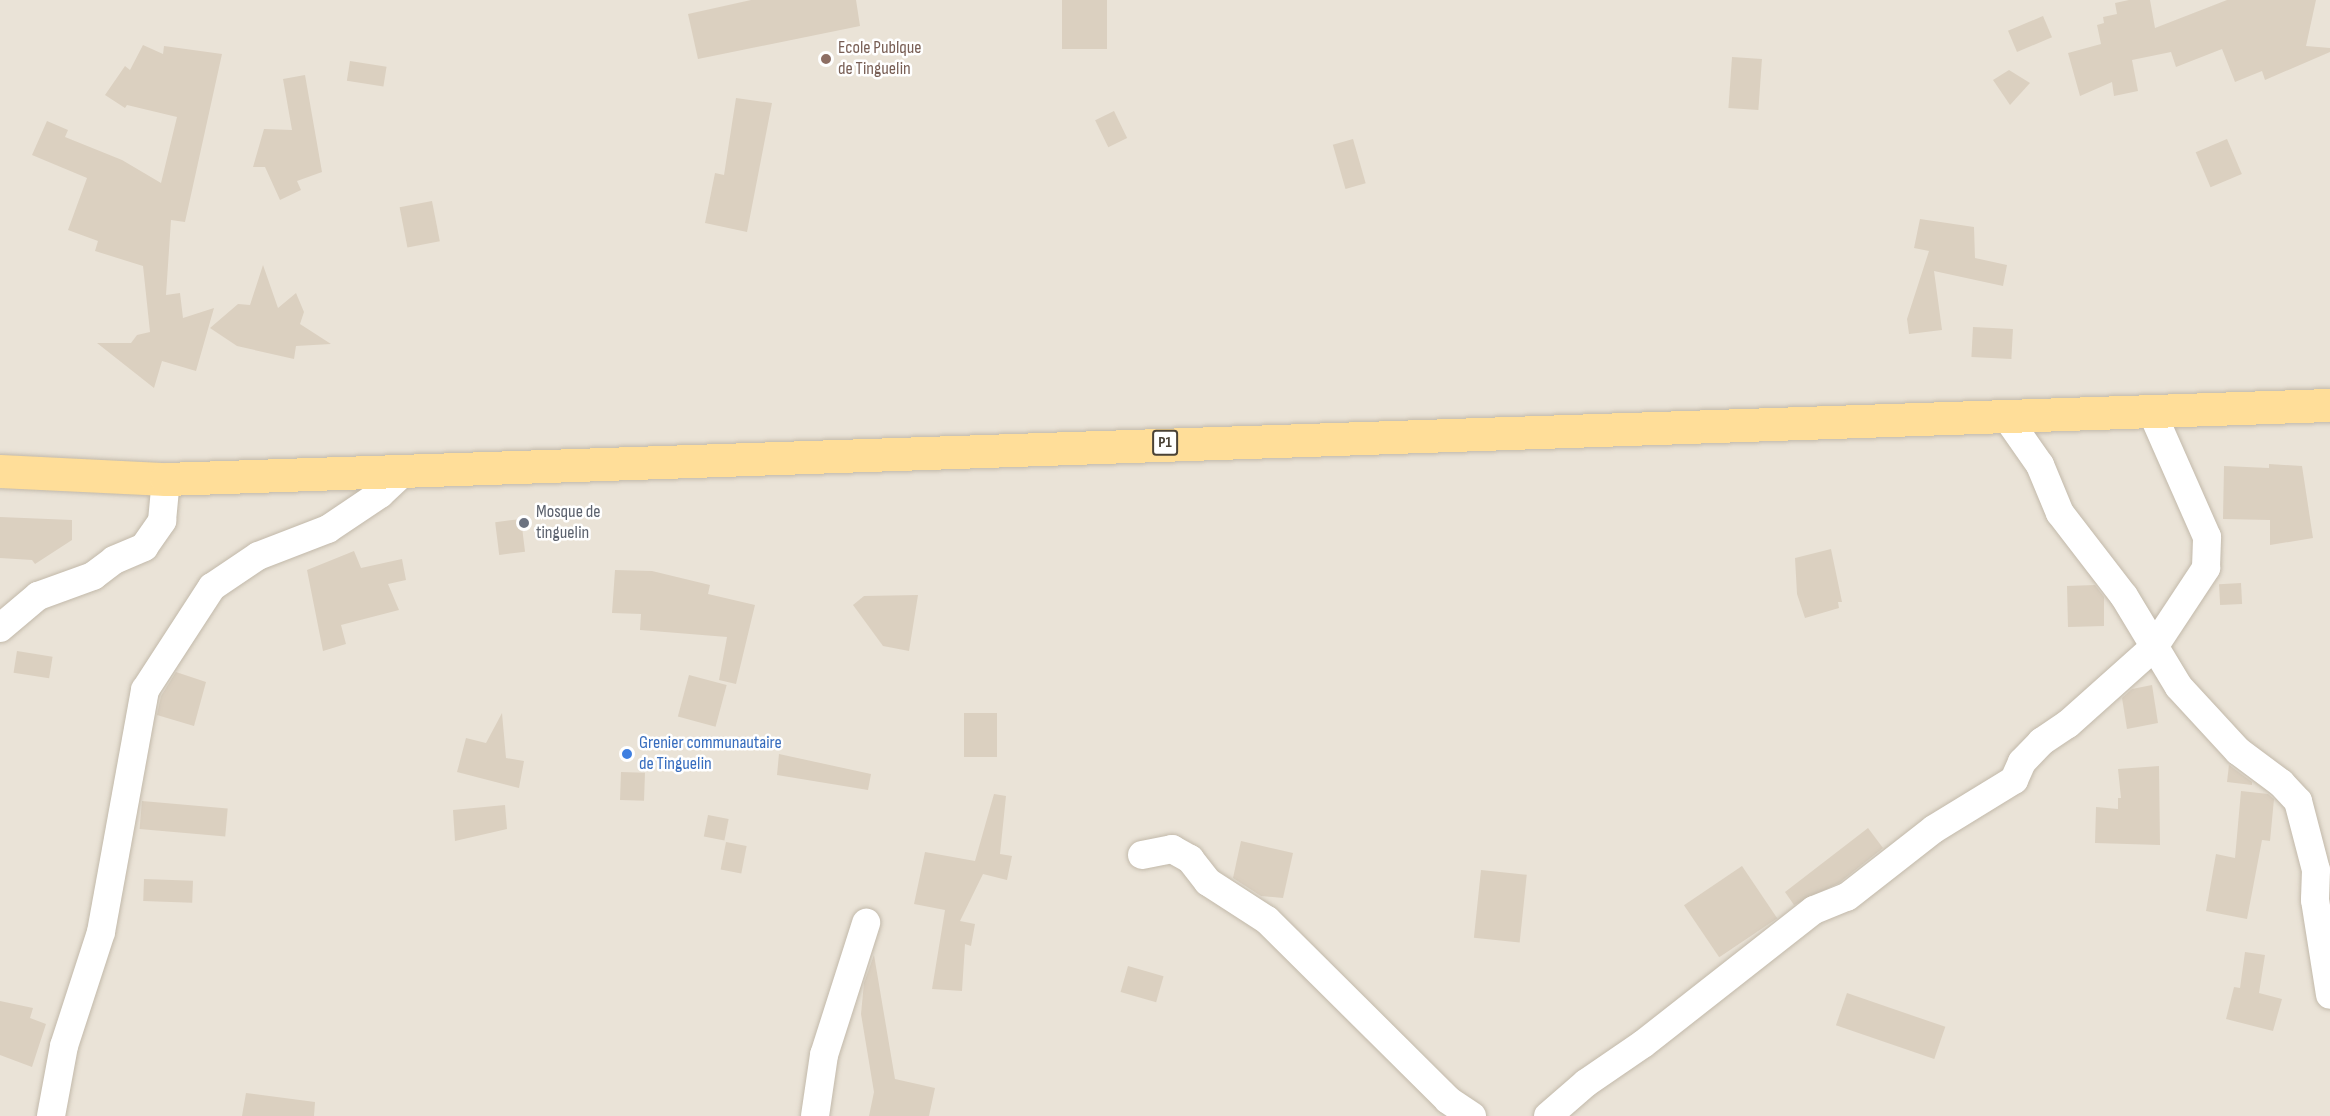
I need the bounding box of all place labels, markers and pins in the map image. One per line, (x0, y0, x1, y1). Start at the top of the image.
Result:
place label: Ecole Publque de Tinguelin (838, 38, 922, 80)
marker: Ecole Publque de Tinguelin (819, 52, 833, 66)
place label: Mosque de tinguelin (536, 502, 600, 544)
marker: Mosque de tinguelin (517, 516, 531, 530)
place label: Grenier communautaire de Tinguelin (639, 733, 782, 776)
marker: Grenier communautaire de Tinguelin (620, 747, 634, 761)

